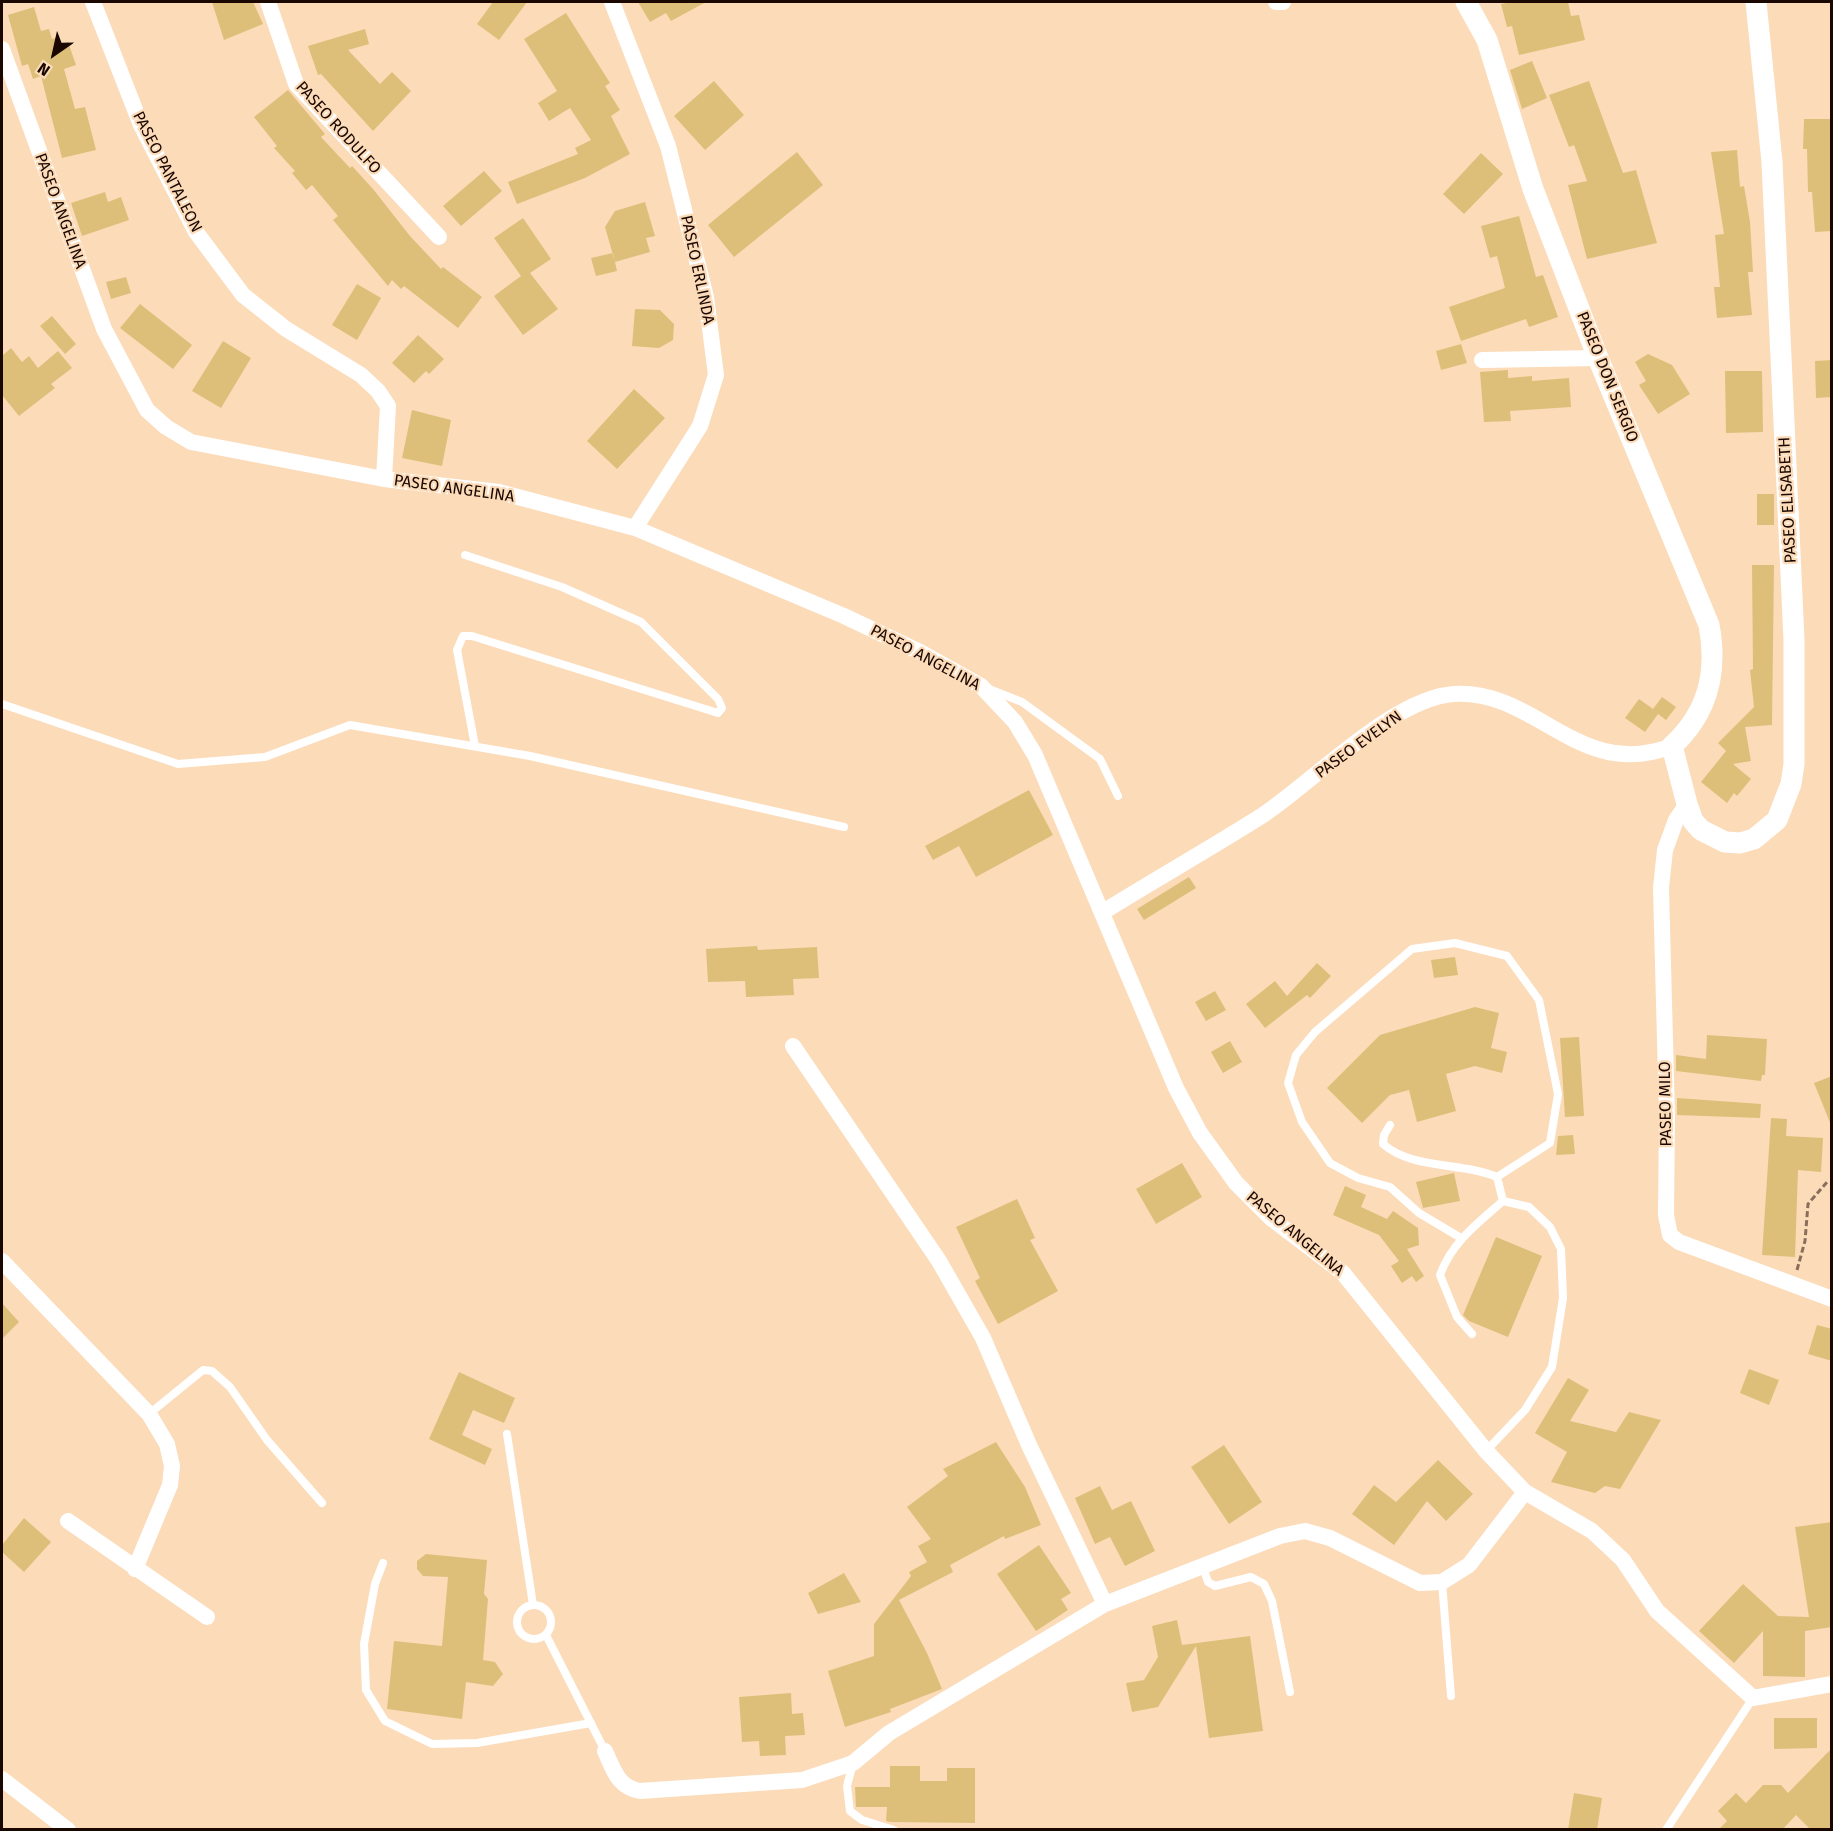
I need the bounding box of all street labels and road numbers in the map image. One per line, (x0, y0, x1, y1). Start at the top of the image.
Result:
street label: PASEO RODULFO (291, 78, 385, 178)
street label: PASEO PANTALEON (128, 108, 206, 236)
street label: PASEO ANGELINA (30, 151, 90, 271)
street label: PASEO ERLINDA (676, 214, 718, 326)
street label: PASEO DON SERGIO (1572, 309, 1642, 445)
street label: PASEO ELISABETH (1775, 436, 1801, 564)
street label: PASEO ANGELINA (393, 471, 515, 507)
street label: PASEO ANGELINA (867, 621, 983, 695)
street label: PASEO EVELYN (1312, 707, 1406, 783)
street label: PASEO MILO (1656, 1061, 1676, 1147)
street label: PASEO ANGELINA (1242, 1188, 1348, 1280)

